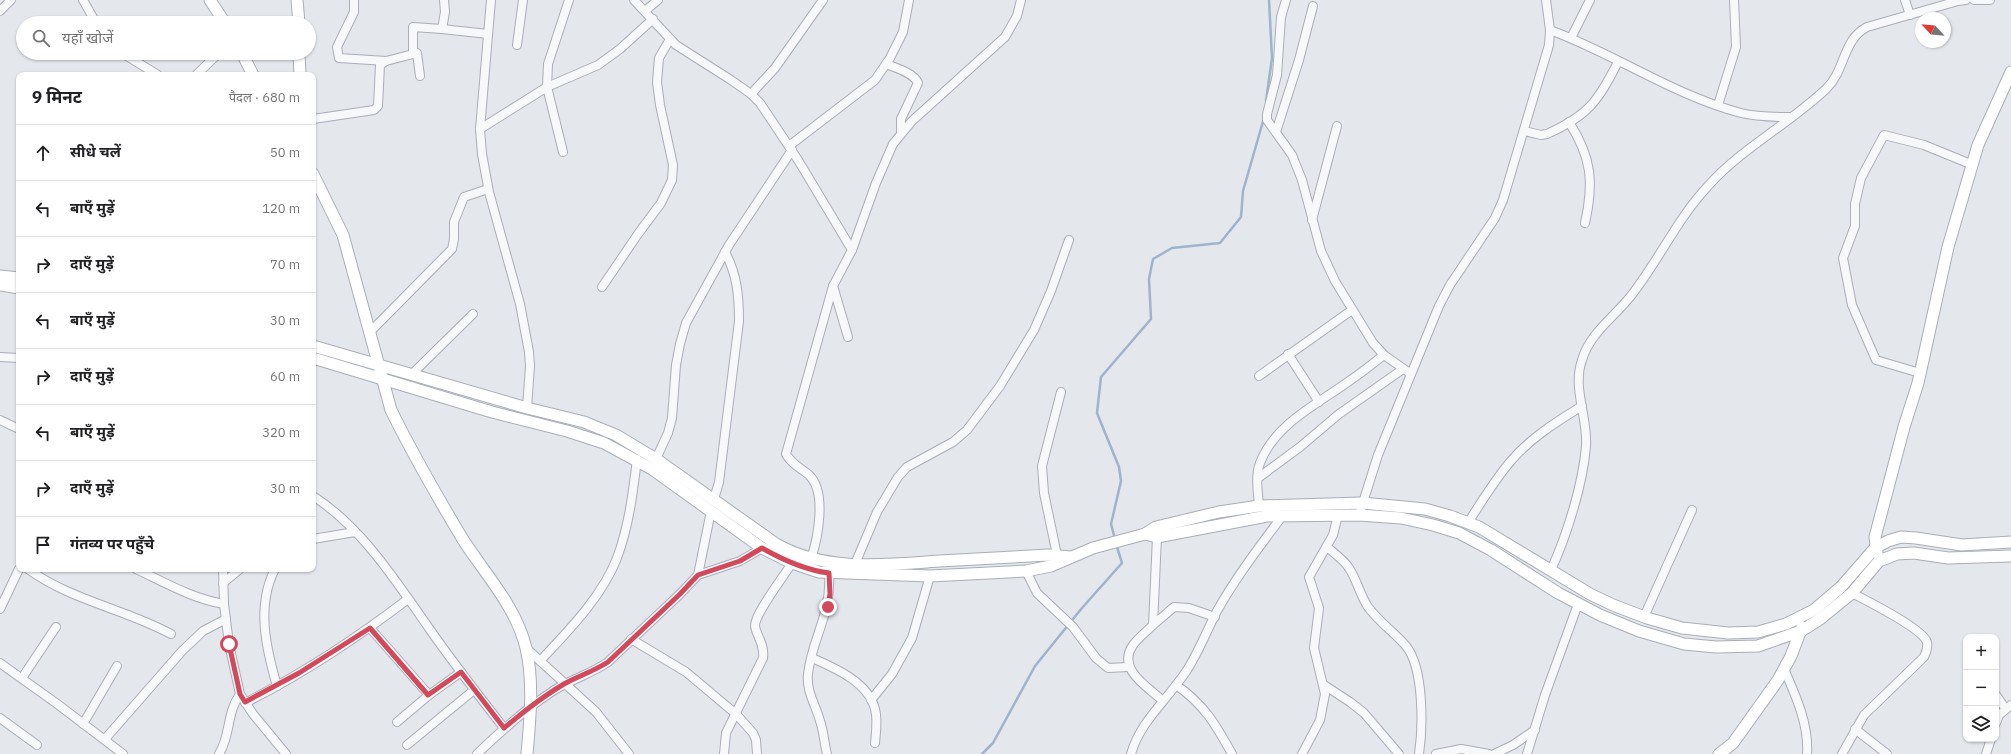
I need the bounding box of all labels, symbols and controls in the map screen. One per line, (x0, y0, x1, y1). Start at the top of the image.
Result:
north arrow (1915, 12, 1951, 48)
search box (16, 16, 316, 60)
icon: search (30, 27, 52, 49)
text: यहाँ खोजें (62, 28, 113, 47)
text: 9 मिनट (32, 86, 82, 108)
text: पैदल · 680 m (229, 89, 300, 106)
icon: ahead (32, 142, 54, 164)
text: सीधे चलें (70, 142, 121, 161)
text: 50 m (270, 144, 300, 161)
icon: left (32, 198, 54, 220)
text: बाएँ मुड़ें (70, 198, 115, 217)
text: 120 m (262, 200, 300, 217)
icon: right (32, 254, 54, 276)
text: दाएँ मुड़ें (70, 254, 114, 273)
text: 70 m (270, 256, 300, 273)
icon: left (32, 310, 54, 332)
text: बाएँ मुड़ें (70, 310, 115, 329)
text: 30 m (270, 312, 300, 329)
icon: right (32, 366, 54, 388)
text: दाएँ मुड़ें (70, 366, 114, 385)
text: 60 m (270, 368, 300, 385)
icon: left (32, 422, 54, 444)
text: बाएँ मुड़ें (70, 422, 115, 441)
text: 320 m (262, 424, 300, 441)
icon: right (32, 478, 54, 500)
text: दाएँ मुड़ें (70, 478, 114, 497)
text: 30 m (270, 480, 300, 497)
icon: arrive (32, 534, 54, 556)
text: गंतव्य पर पहुँचे (70, 534, 154, 553)
route end (819, 598, 837, 616)
map controls (1963, 634, 1999, 742)
button: + (1963, 634, 1999, 670)
route start (220, 635, 238, 653)
button: − (1963, 670, 1999, 706)
button: layers (1963, 706, 1999, 742)

